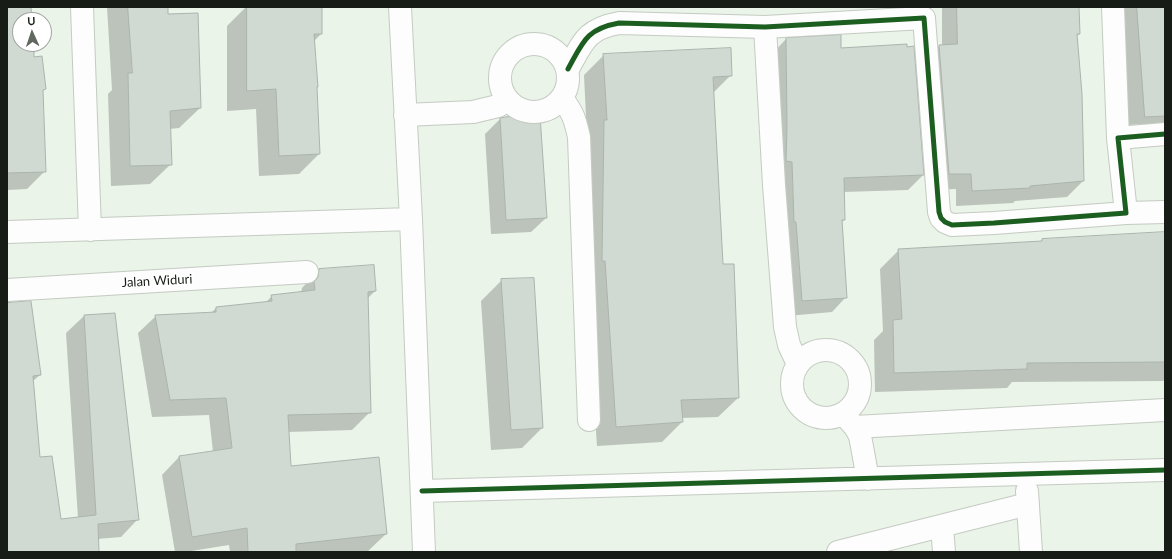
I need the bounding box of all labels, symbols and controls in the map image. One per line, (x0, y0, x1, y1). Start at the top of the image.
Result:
north arrow (12, 12, 52, 52)
text: U (27, 14, 36, 27)
street label: Jalan Widuri (121, 271, 193, 291)

